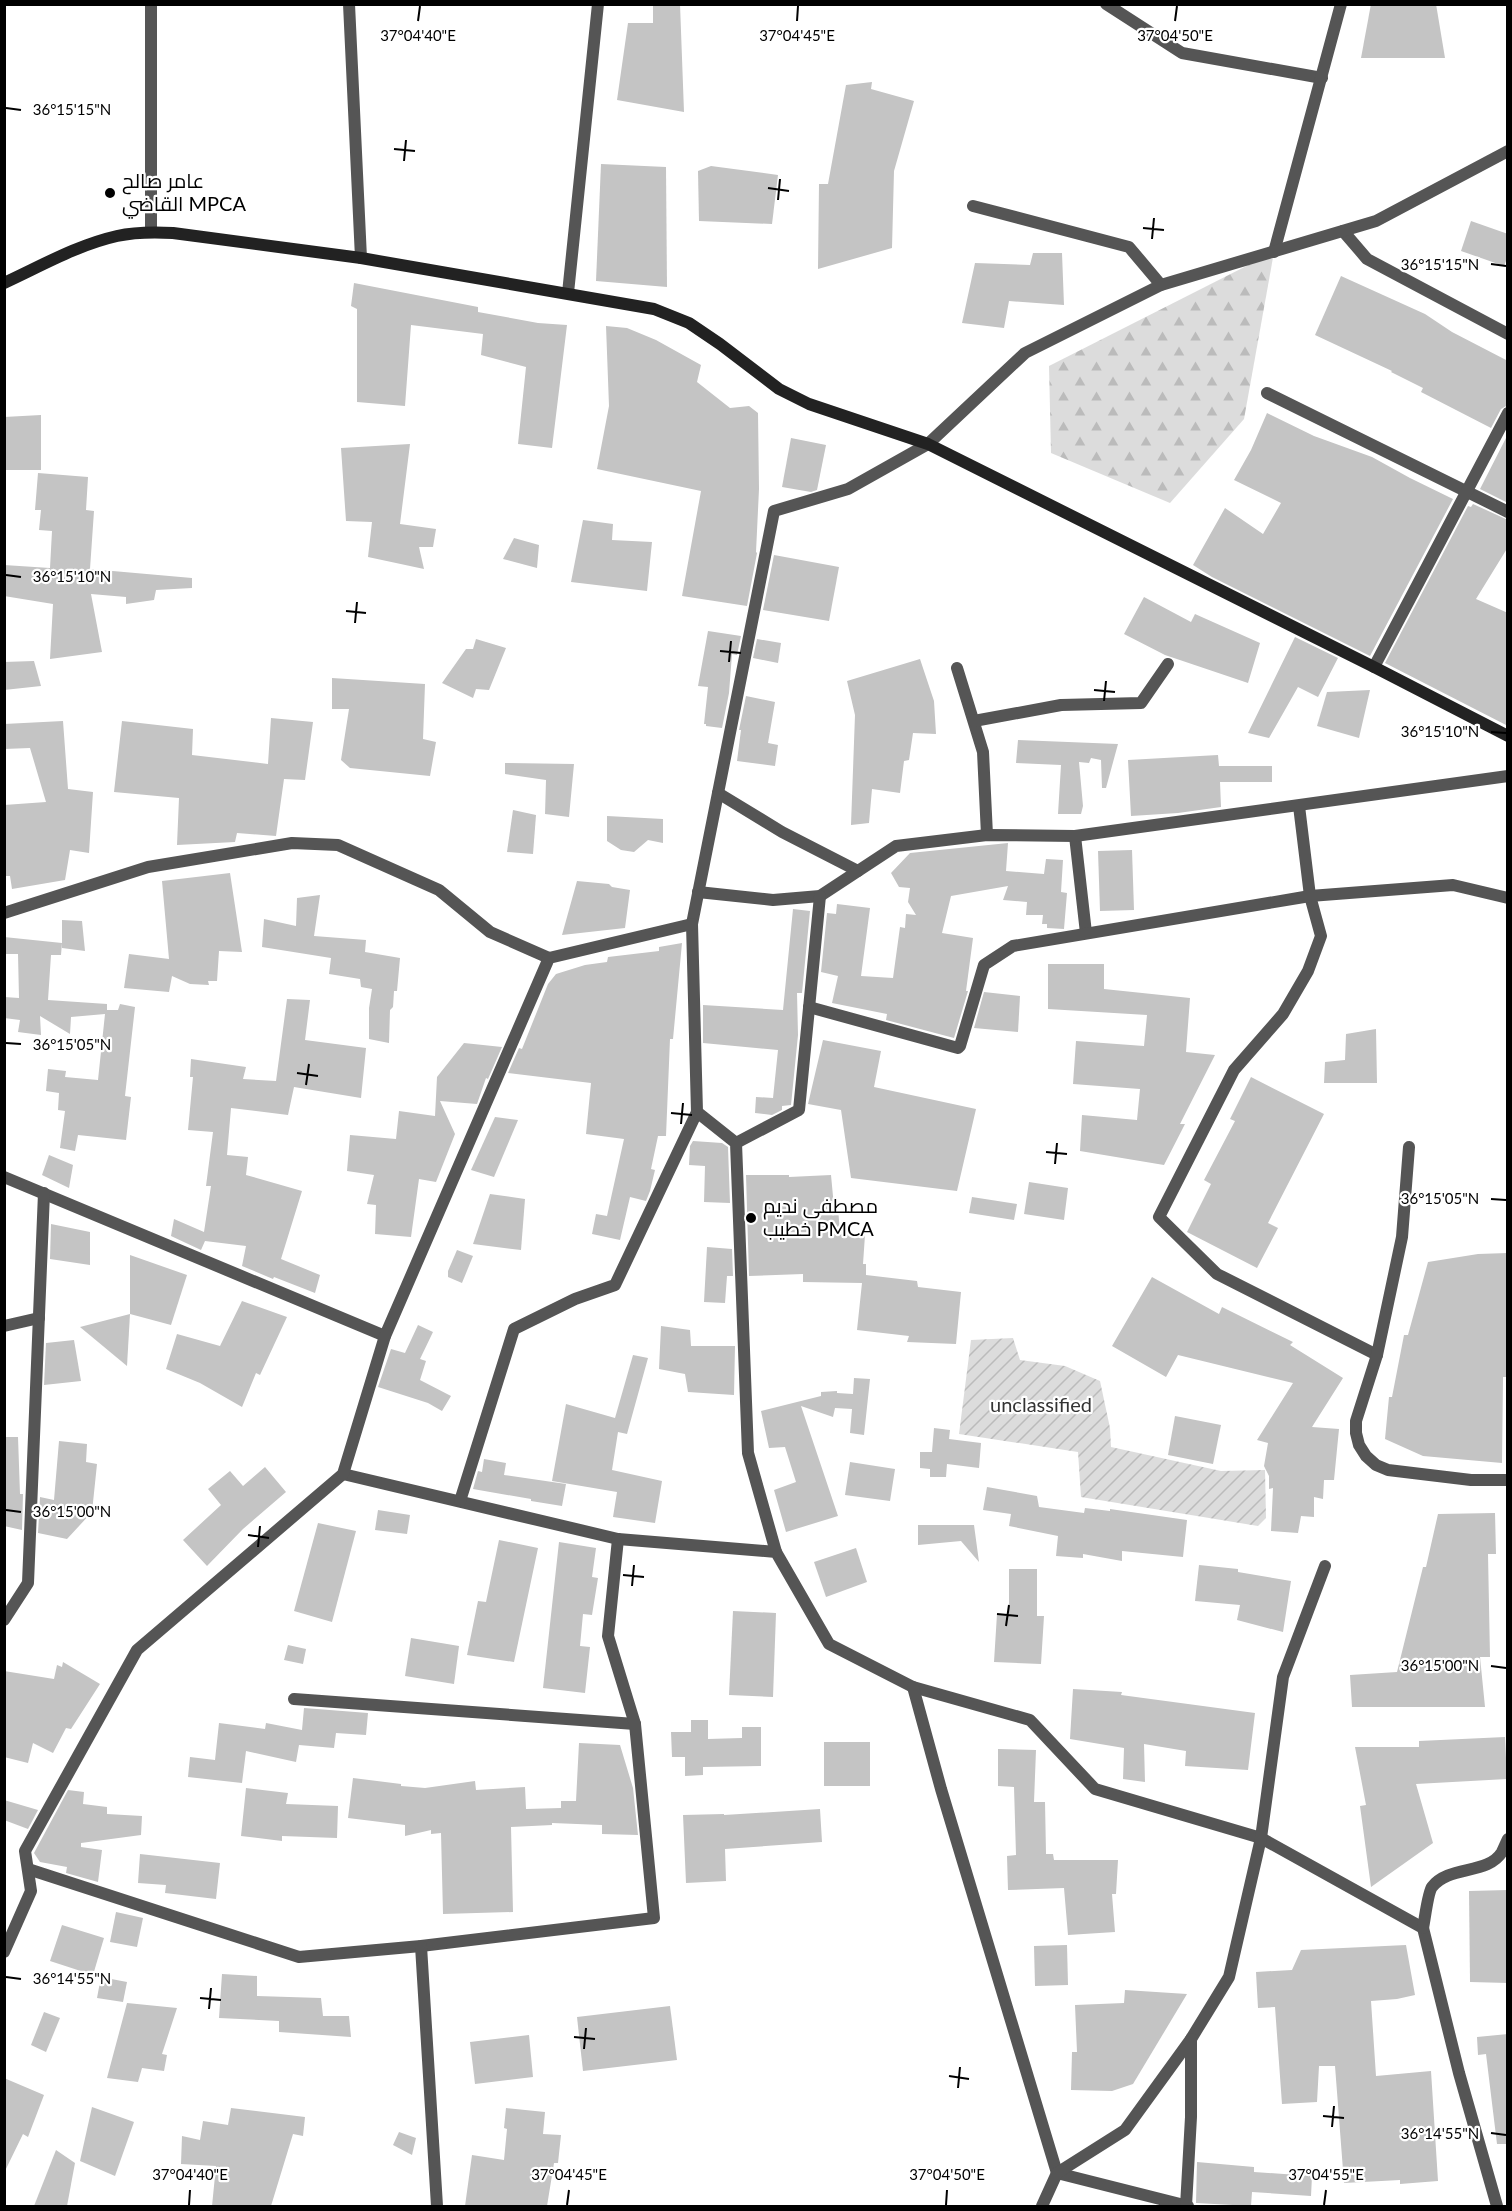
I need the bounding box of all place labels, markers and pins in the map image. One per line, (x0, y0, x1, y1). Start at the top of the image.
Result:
place label: عامر صالح القاضي MPCA (122, 168, 246, 219)
marker: عامر صالح القاضي MPCA (103, 186, 117, 200)
place label: مصطفى نديم خطيب PMCA (763, 1193, 878, 1240)
marker: مصطفى نديم خطيب PMCA (744, 1211, 758, 1225)

